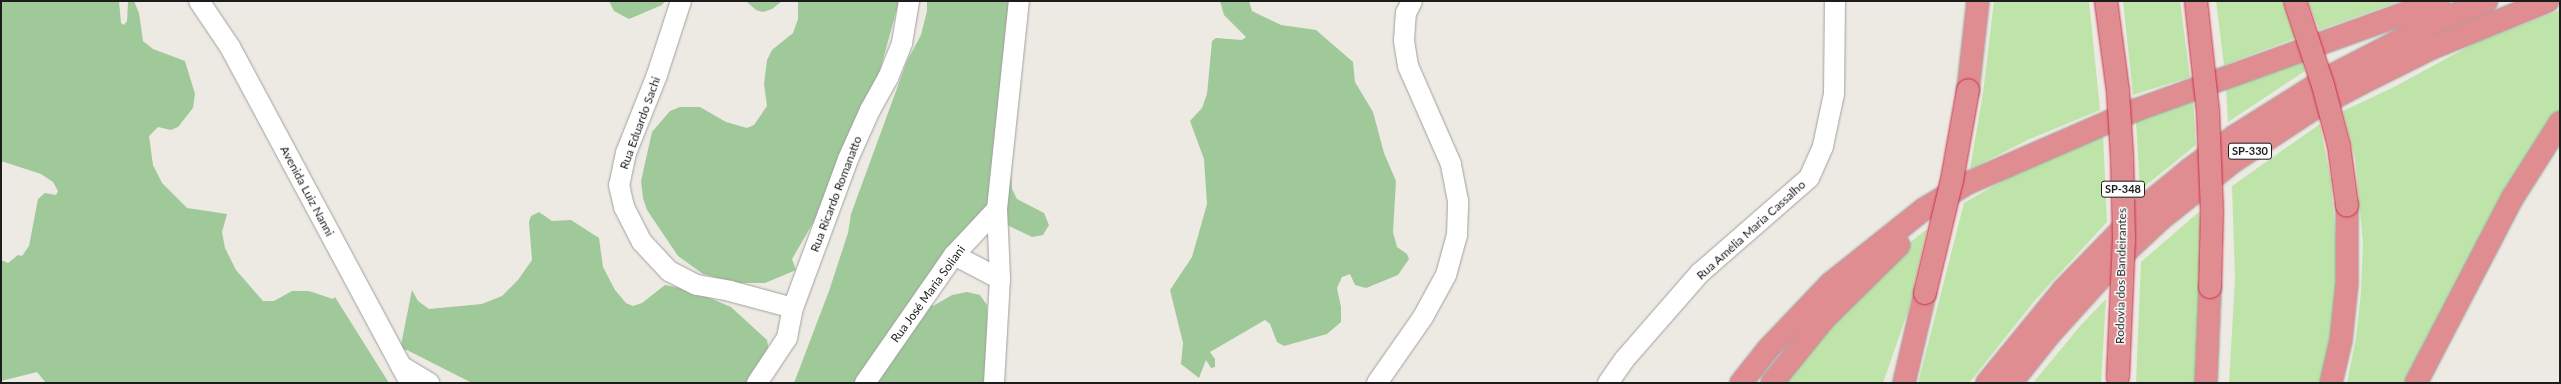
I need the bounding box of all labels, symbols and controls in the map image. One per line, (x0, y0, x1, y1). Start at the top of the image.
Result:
street label: Rua Eduardo Sachi (617, 75, 663, 171)
street label: Rua Ricardo Romanatto (807, 134, 865, 254)
road number: SP-330 (2228, 142, 2272, 160)
street label: Avenida Luiz Nanni (277, 143, 337, 239)
street label: Rua Amélia Maria Cassalho (1693, 177, 1809, 283)
road number: SP-348 (2101, 180, 2145, 198)
street label: Rodovia dos Bandeirantes (2113, 208, 2129, 344)
street label: Rua José Maria Soliani (888, 242, 968, 346)

